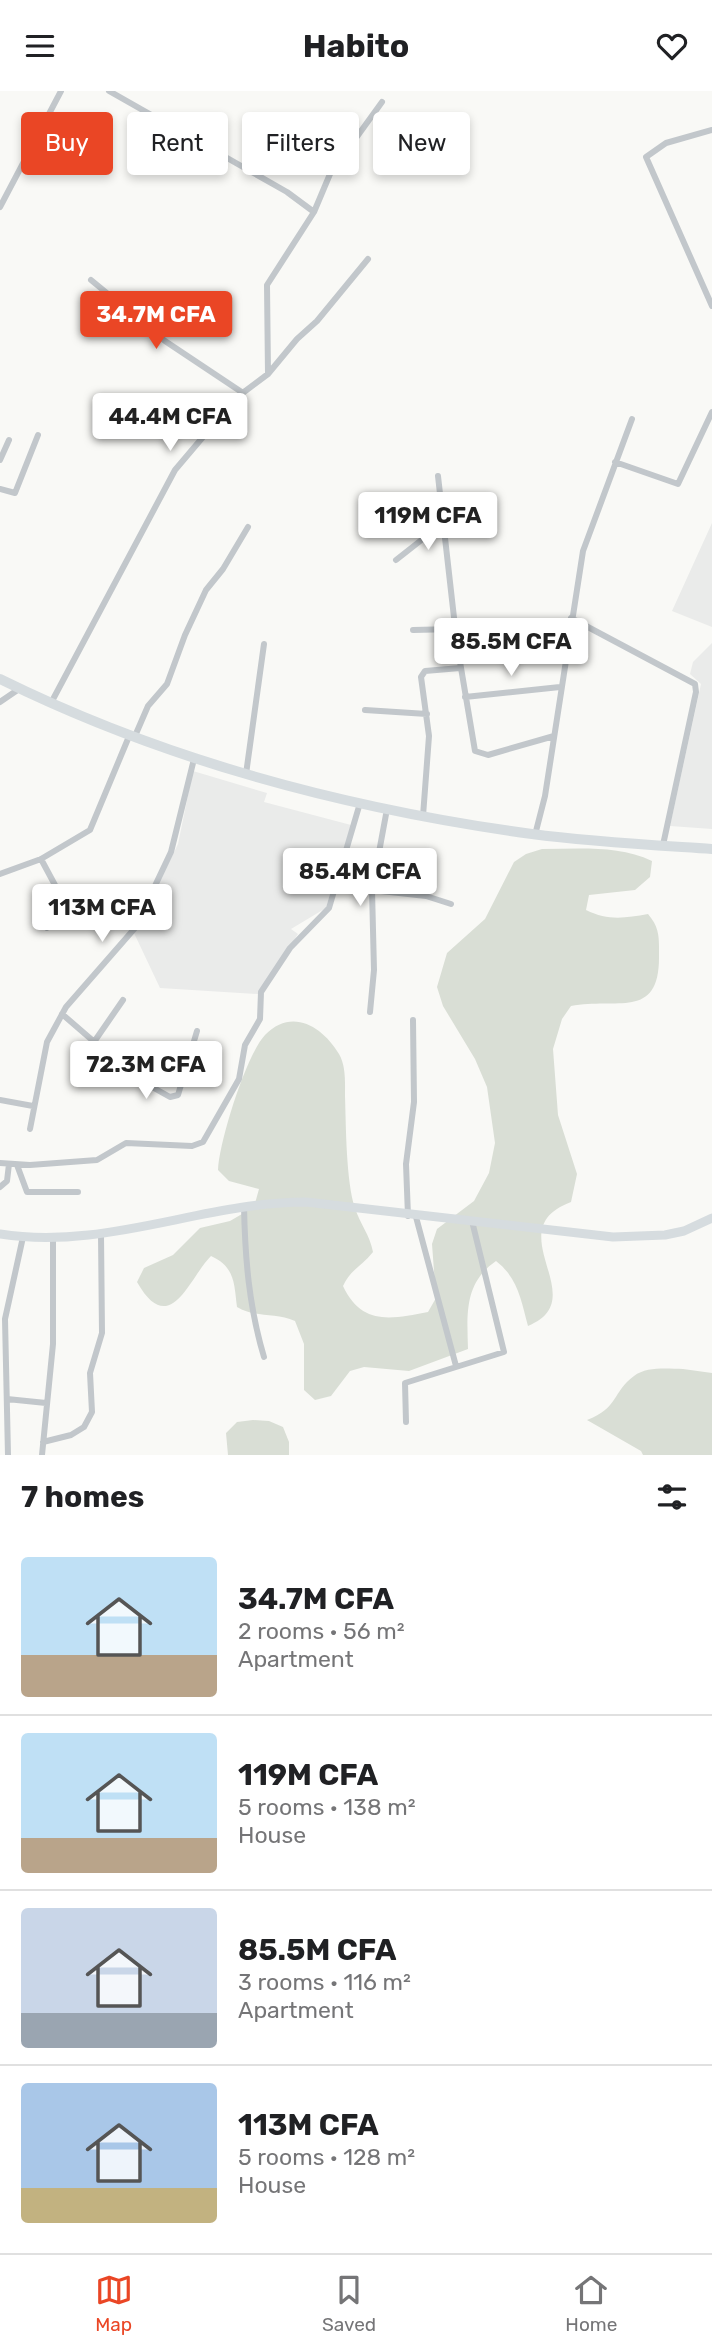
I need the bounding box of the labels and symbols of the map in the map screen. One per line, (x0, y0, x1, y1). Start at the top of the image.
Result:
pin: 34.7M CFA (76, 292, 236, 351)
pin: 44.4M CFA (90, 393, 250, 453)
pin: 119M CFA (356, 493, 500, 552)
pin: 85.5M CFA (431, 619, 591, 678)
pin: 85.4M CFA (280, 849, 440, 908)
pin: 113M CFA (30, 885, 174, 944)
pin: 72.3M CFA (66, 1041, 226, 1101)

